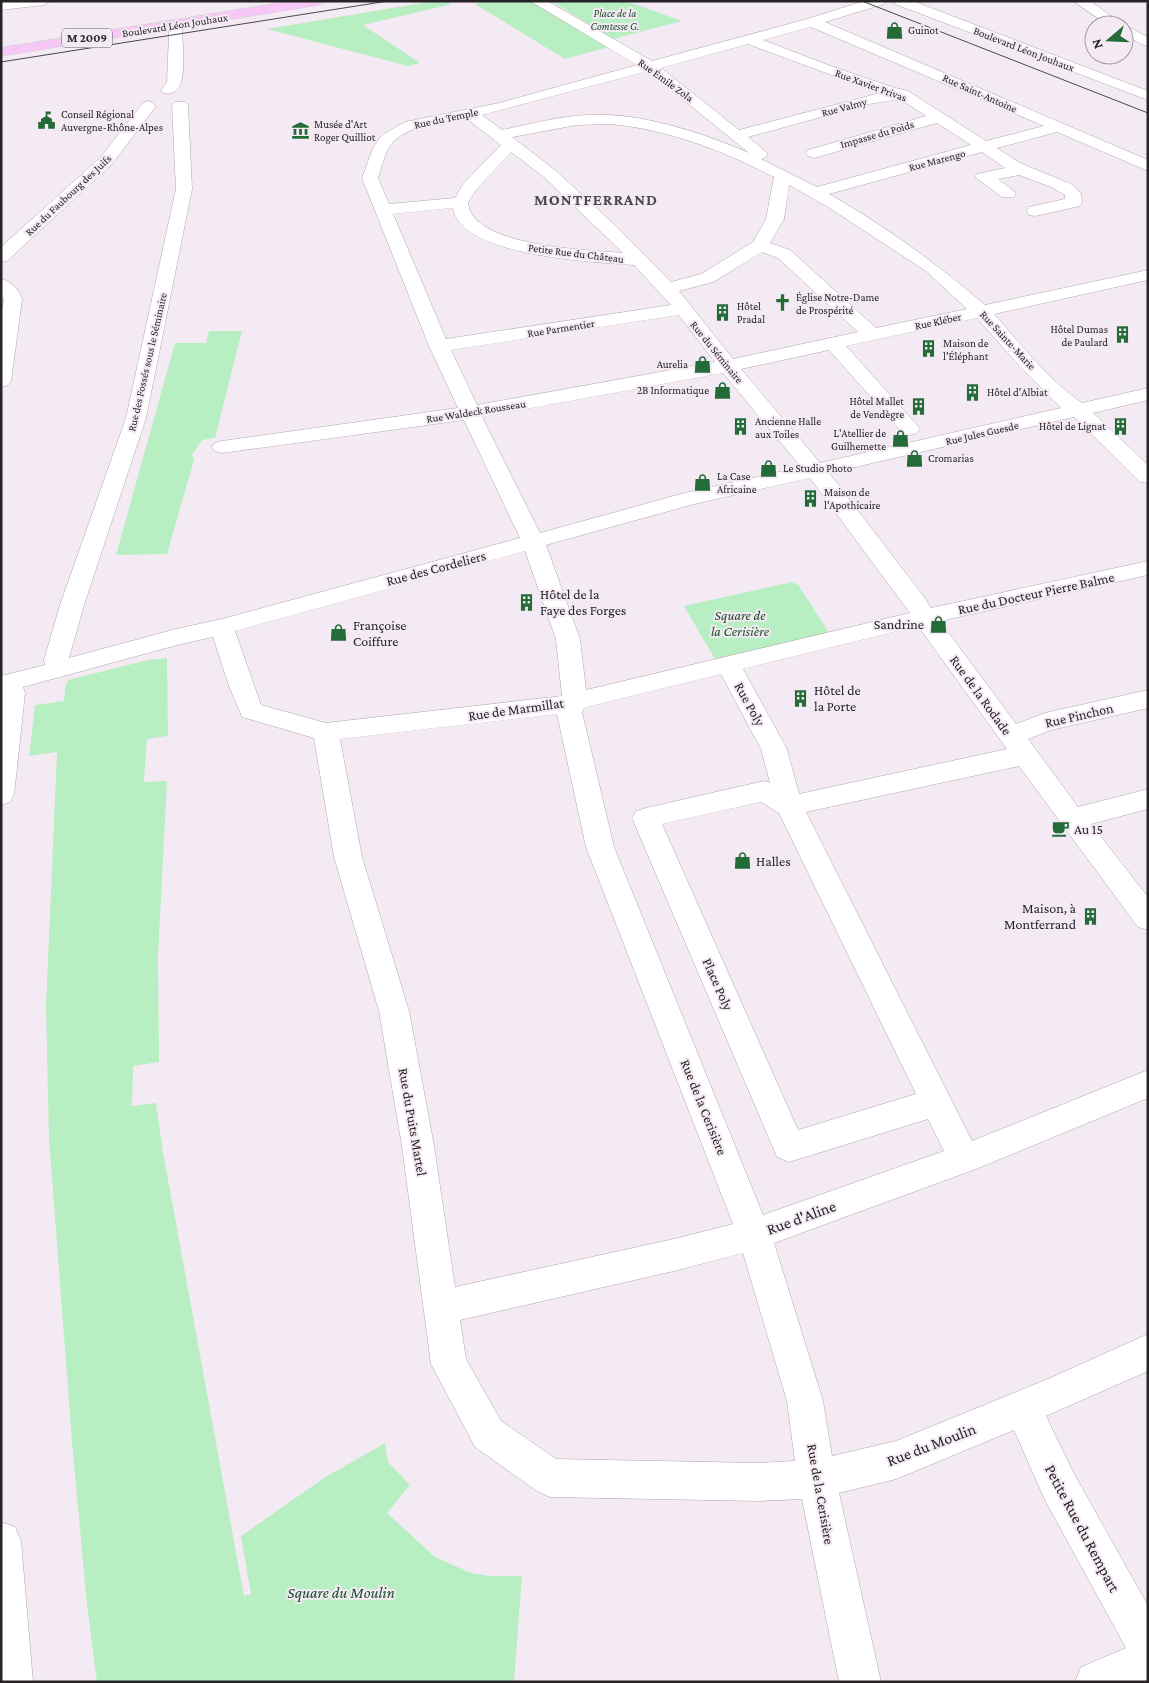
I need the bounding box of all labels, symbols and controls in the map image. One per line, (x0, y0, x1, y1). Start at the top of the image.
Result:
park label: Place de la Comtesse G. (590, 7, 640, 32)
street label: Boulevard Léon Jouhaux (121, 11, 229, 40)
north arrow (1084, 15, 1134, 65)
shop icon: Guinot (884, 20, 904, 40)
place label: Guinot (908, 24, 939, 36)
street label: Boulevard Léon Jouhaux (972, 24, 1076, 75)
road number: M 2009 (62, 28, 112, 48)
text: N (1087, 37, 1106, 51)
street label: Rue Émile Zola (636, 56, 696, 104)
street label: Rue Xavier Privas (834, 66, 908, 104)
street label: Rue Saint-Antoine (941, 71, 1019, 115)
street label: Rue Valmy (820, 95, 869, 120)
street label: Rue du Temple (413, 105, 479, 132)
place label: Conseil Régional Auvergne-Rhône-Alpes (61, 108, 163, 134)
public building icon: Conseil Régional Auvergne-Rhône-Alpes (37, 110, 57, 130)
place label: Musée d'Art Roger Quilliot (314, 118, 376, 144)
street label: Impasse du Poids (839, 118, 915, 151)
museum icon: Musée d'Art Roger Quilliot (290, 120, 310, 140)
street label: Rue Marengo (907, 147, 967, 174)
street label: Rue du Faubourg des Juifs (23, 152, 114, 239)
district label: MONTFERRAND (534, 191, 658, 208)
street label: Petite Rue du Château (527, 241, 625, 265)
street label: Rue des Fossés sous le Séminaire (125, 291, 169, 433)
place label: Église Notre-Dame de Prospérité (796, 291, 879, 317)
church icon: Église Notre-Dame de Prospérité (772, 293, 792, 313)
place label: Hôtel Pradal (737, 300, 765, 325)
building icon: Hôtel Pradal (713, 302, 733, 322)
street label: Rue Sainte-Marie (978, 308, 1038, 372)
street label: Rue Kléber (914, 310, 962, 332)
street label: Rue Parmentier (527, 317, 596, 339)
street label: Rue du Séminaire (688, 319, 746, 386)
place label: Hôtel Dumas de Paulard (1051, 323, 1108, 348)
building icon: Hôtel Dumas de Paulard (1112, 325, 1132, 345)
place label: Maison de l'Éléphant (943, 337, 989, 363)
building icon: Maison de l'Éléphant (919, 339, 939, 359)
shop icon: Aurelia (692, 354, 712, 374)
place label: Aurelia (657, 358, 688, 370)
shop icon: 2B Informatique (713, 380, 733, 400)
building icon: Hôtel d'Albiat (963, 382, 983, 402)
place label: 2B Informatique (637, 384, 709, 397)
place label: Hôtel d'Albiat (987, 386, 1048, 398)
place label: Hôtel Mallet de Vendègre (849, 395, 904, 421)
street label: Rue Waldeck Rousseau (425, 397, 527, 425)
building icon: Hôtel Mallet de Vendègre (908, 397, 928, 417)
place label: Ancienne Halle aux Toiles (755, 415, 821, 440)
building icon: Hôtel de Lignat (1110, 416, 1130, 436)
building icon: Ancienne Halle aux Toiles (731, 417, 751, 437)
street label: Rue Jules Guesde (944, 419, 1020, 448)
place label: Hôtel de Lignat (1039, 420, 1106, 433)
place label: L'Atellier de Guilhemette (831, 427, 886, 452)
shop icon: L'Atellier de Guilhemette (890, 429, 910, 449)
shop icon: Cromarias (904, 448, 924, 468)
place label: Cromarias (928, 452, 974, 464)
shop icon: Le Studio Photo (759, 458, 779, 478)
place label: Le Studio Photo (783, 462, 853, 474)
place label: La Case Africaine (717, 470, 757, 495)
shop icon: La Case Africaine (693, 472, 713, 492)
place label: Maison de l'Apothicaire (824, 486, 880, 512)
building icon: Maison de l'Apothicaire (800, 488, 820, 508)
street label: Rue des Cordeliers (384, 547, 488, 589)
street label: Rue du Docteur Pierre Balme (956, 569, 1116, 617)
place label: Hôtel de la Faye des Forges (540, 586, 626, 618)
building icon: Hôtel de la Faye des Forges (516, 592, 536, 612)
park label: Square de la Cerisière (711, 607, 770, 639)
shop icon: Sandrine (928, 614, 948, 634)
place label: Sandrine (874, 616, 924, 632)
place label: Françoise Coiffure (353, 617, 407, 649)
shop icon: Françoise Coiffure (329, 623, 349, 643)
street label: Rue de la Rodade (947, 652, 1015, 738)
street label: Rue Poly (731, 679, 769, 729)
place label: Hôtel de la Porte (814, 682, 861, 714)
building icon: Hôtel de la Porte (790, 688, 810, 708)
street label: Rue de Marmillat (467, 694, 565, 724)
street label: Rue Pinchon (1043, 699, 1115, 731)
cafe icon: Au 15 (1050, 819, 1070, 839)
place label: Au 15 (1074, 821, 1103, 837)
shop icon: Halles (732, 851, 752, 871)
place label: Halles (756, 853, 791, 869)
place label: Maison, à Montferrand (1004, 900, 1077, 932)
building icon: Maison, à Montferrand (1080, 906, 1100, 926)
street label: Place Poly (699, 955, 737, 1013)
street label: Rue de la Cerisière (678, 1057, 730, 1157)
street label: Rue du Puits Martel (396, 1067, 430, 1178)
street label: Rue d'Aline (764, 1197, 838, 1238)
street label: Rue du Moulin (884, 1420, 978, 1469)
street label: Rue de la Cerisière (804, 1442, 838, 1546)
street label: Petite Rue du Rempart (1041, 1462, 1124, 1596)
park label: Square du Moulin (287, 1584, 395, 1602)

